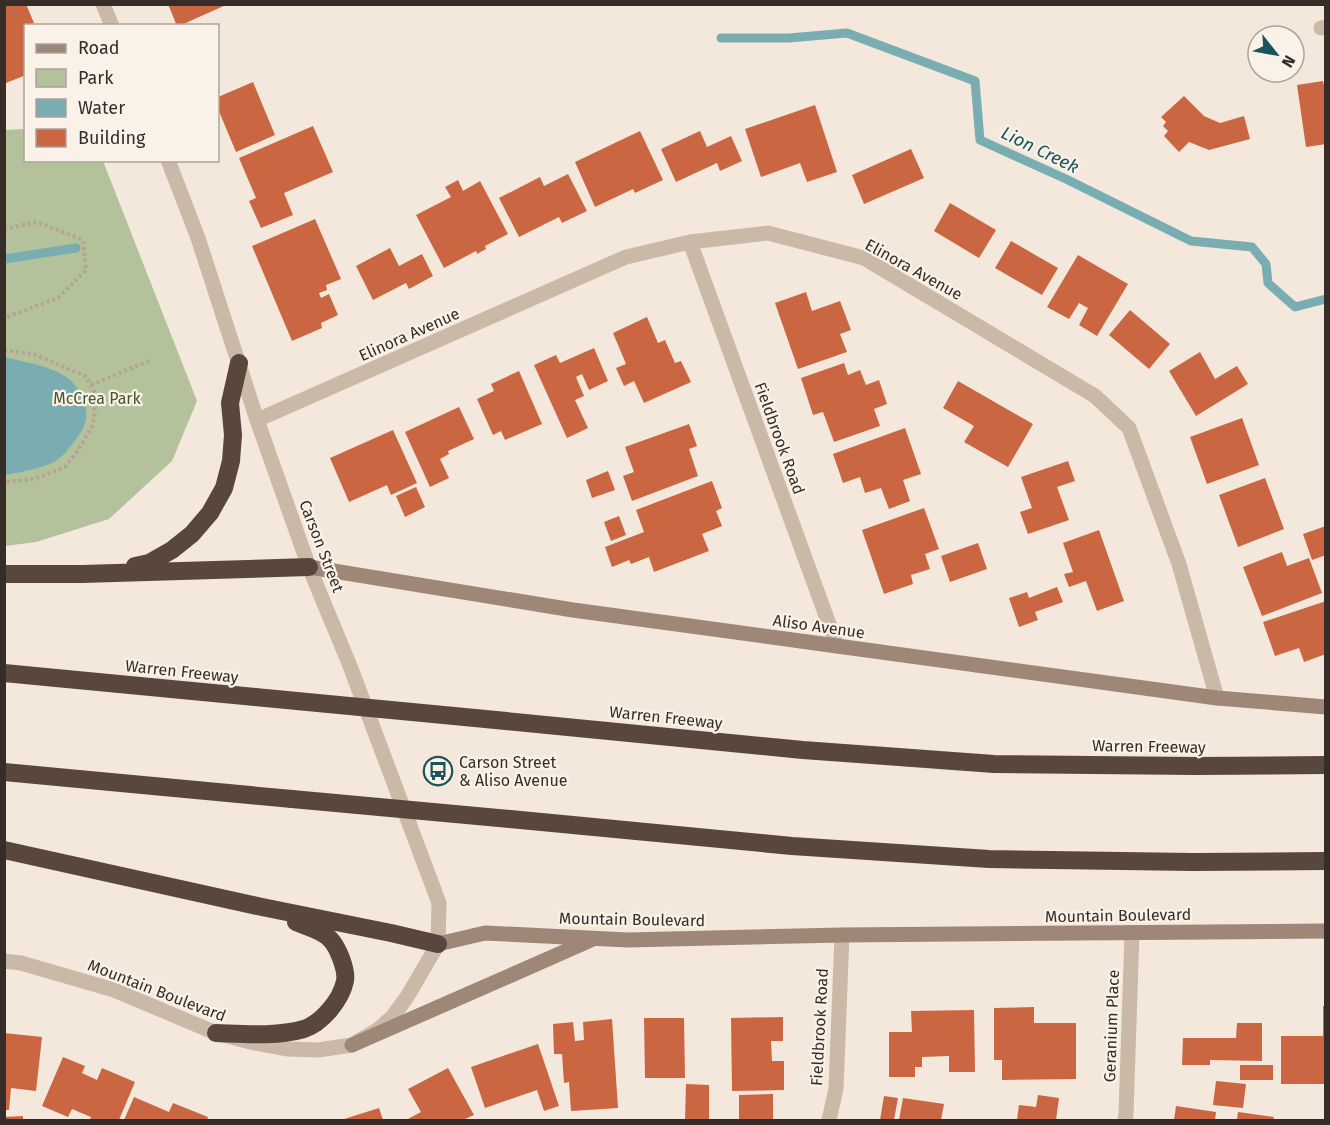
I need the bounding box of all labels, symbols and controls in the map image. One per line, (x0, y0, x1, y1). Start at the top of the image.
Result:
legend (24, 24, 219, 162)
north arrow (1246, 24, 1306, 84)
text: Road (78, 37, 120, 59)
text: N (1278, 52, 1299, 71)
text: Park (78, 67, 114, 89)
text: Water (78, 97, 125, 119)
water label: Lion Creek (998, 122, 1083, 178)
text: Building (78, 127, 146, 149)
street label: Elinora Avenue (862, 235, 966, 304)
street label: Elinora Avenue (356, 304, 462, 365)
street label: Fieldbrook Road (750, 380, 809, 497)
park label: McCrea Park (53, 389, 142, 408)
street label: Carson Street (295, 497, 348, 595)
street label: Aliso Avenue (772, 611, 866, 642)
street label: Warren Freeway (124, 656, 240, 687)
street label: Warren Freeway (608, 702, 724, 733)
street label: Warren Freeway (1092, 736, 1206, 757)
place label: Carson Street & Aliso Avenue (459, 753, 567, 790)
bus stop icon: Carson Street & Aliso Avenue (422, 755, 454, 787)
street label: Mountain Boulevard (1045, 905, 1191, 926)
street label: Mountain Boulevard (559, 909, 705, 930)
street label: Mountain Boulevard (85, 955, 228, 1026)
street label: Fieldbrook Road (807, 968, 832, 1086)
street label: Geranium Place (1100, 969, 1123, 1083)

